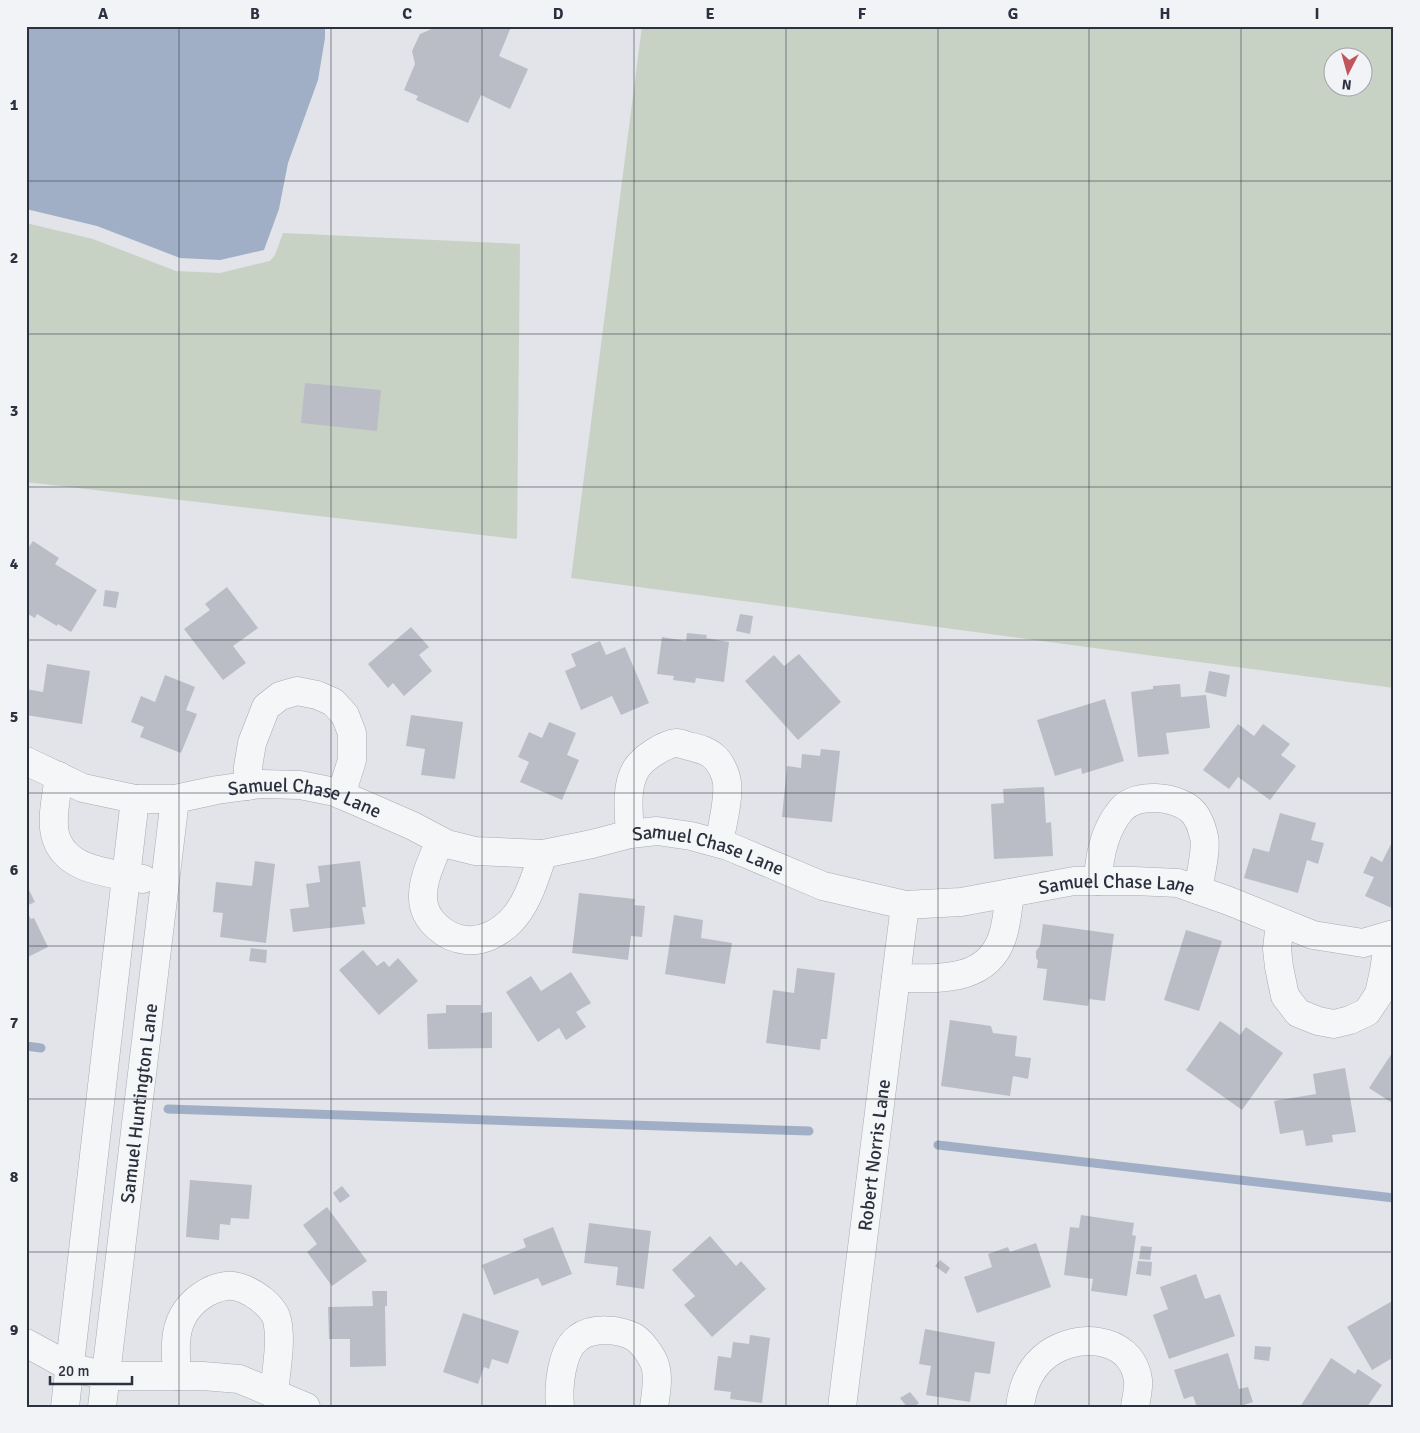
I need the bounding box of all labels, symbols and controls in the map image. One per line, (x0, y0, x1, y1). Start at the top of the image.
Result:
text: A (98, 4, 109, 24)
text: B (250, 4, 260, 24)
text: C (402, 4, 412, 24)
text: D (553, 4, 564, 24)
text: E (705, 4, 715, 24)
text: F (858, 4, 867, 24)
text: G (1008, 4, 1018, 24)
text: H (1160, 4, 1170, 24)
text: I (1314, 4, 1320, 24)
north arrow (1322, 48, 1372, 98)
text: N (1341, 75, 1352, 93)
text: 1 (10, 95, 19, 115)
text: 2 (10, 248, 18, 268)
text: 3 (10, 401, 18, 421)
text: 4 (10, 554, 19, 574)
text: 5 (10, 707, 18, 727)
street label: Samuel Chase Lane (226, 773, 385, 824)
street label: Samuel Chase Lane (631, 819, 788, 881)
text: 6 (10, 860, 19, 880)
street label: Samuel Chase Lane (1037, 870, 1198, 901)
street label: Samuel Huntington Lane (116, 1002, 163, 1205)
text: 7 (10, 1013, 19, 1033)
street label: Robert Norris Lane (853, 1078, 896, 1232)
text: 8 (10, 1167, 19, 1187)
text: 9 (10, 1320, 19, 1340)
scale bar (50, 1353, 132, 1385)
text: 20 m (58, 1362, 89, 1380)

